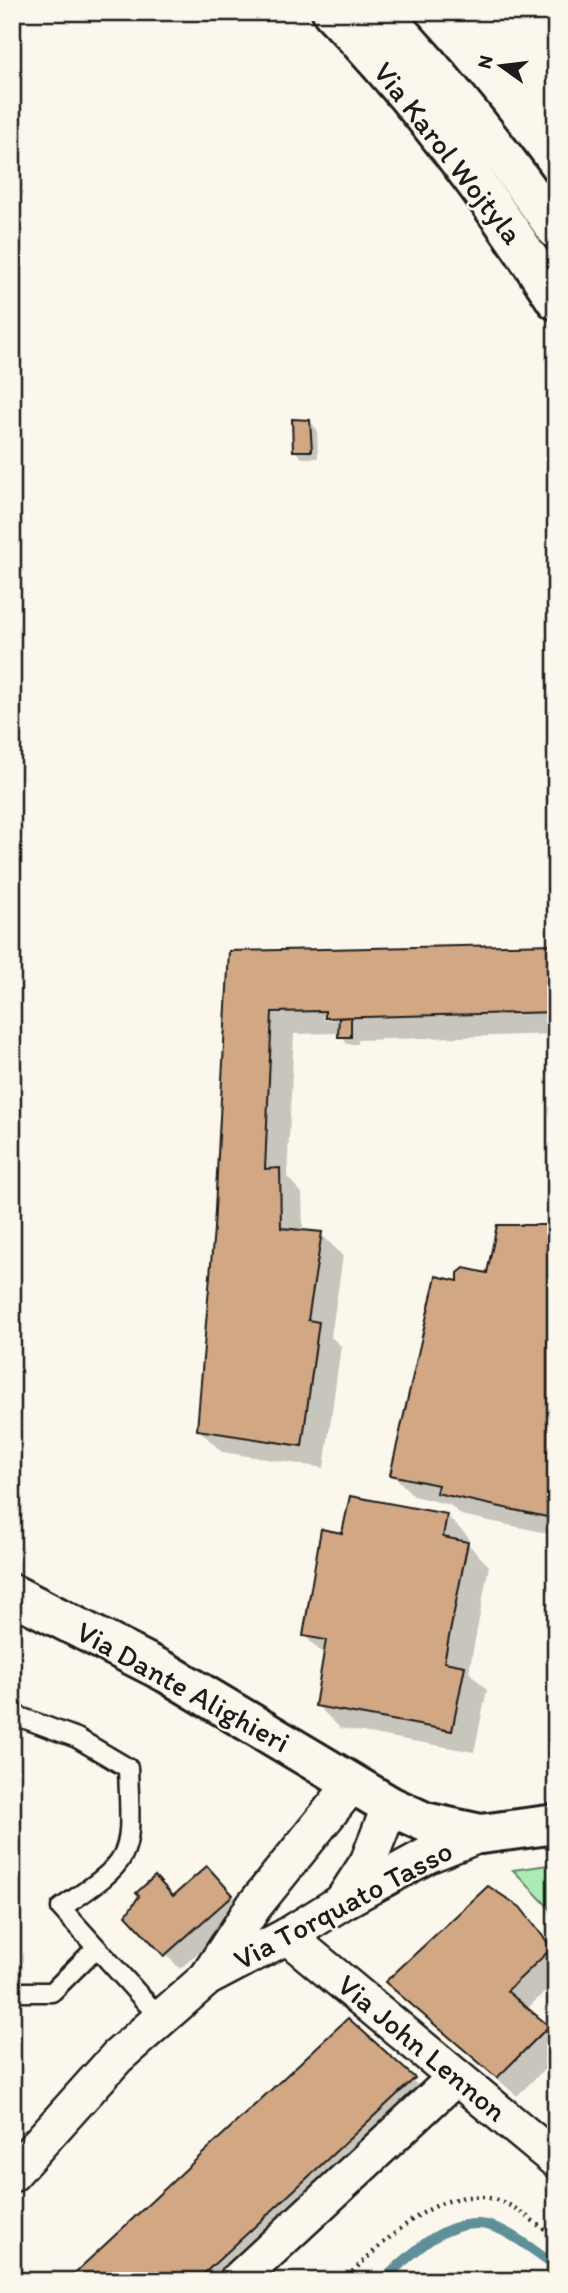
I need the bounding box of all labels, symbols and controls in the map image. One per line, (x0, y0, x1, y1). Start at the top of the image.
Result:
north arrow (466, 32, 536, 102)
text: N (472, 53, 498, 71)
street label: Via Karol Wojtyla (366, 54, 531, 252)
street label: Via Dante Alighieri (70, 1613, 296, 1760)
street label: Via Torquato Tasso (227, 1831, 458, 1978)
street label: Via John Lennon (330, 1966, 514, 2129)

